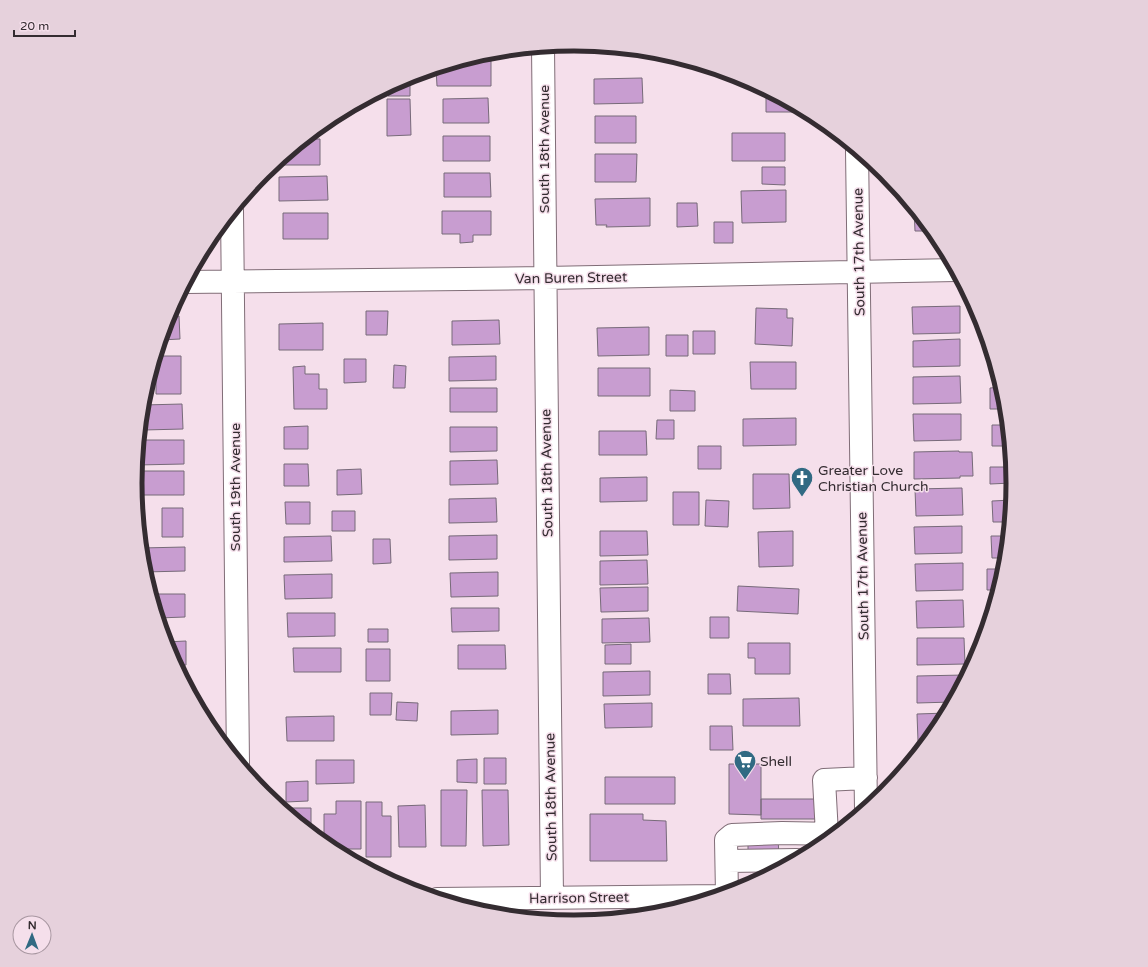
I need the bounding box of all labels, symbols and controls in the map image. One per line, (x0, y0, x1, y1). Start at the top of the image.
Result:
scale bar (14, 12, 75, 38)
text: 20 m (20, 19, 49, 33)
street label: South 18th Avenue (536, 85, 553, 213)
street label: South 17th Avenue (849, 188, 869, 316)
street label: Van Buren Street (515, 269, 628, 287)
street label: South 18th Avenue (537, 409, 557, 537)
street label: South 19th Avenue (227, 423, 244, 551)
place label: Greater Love Christian Church (818, 462, 929, 495)
church icon: Greater Love Christian Church (789, 465, 815, 498)
street label: South 17th Avenue (853, 512, 873, 640)
street label: South 18th Avenue (541, 733, 561, 861)
supermarket icon: Shell (732, 748, 758, 781)
place label: Shell (760, 753, 792, 770)
street label: Harrison Street (529, 889, 630, 907)
north arrow (12, 915, 52, 955)
text: N (28, 919, 37, 932)

